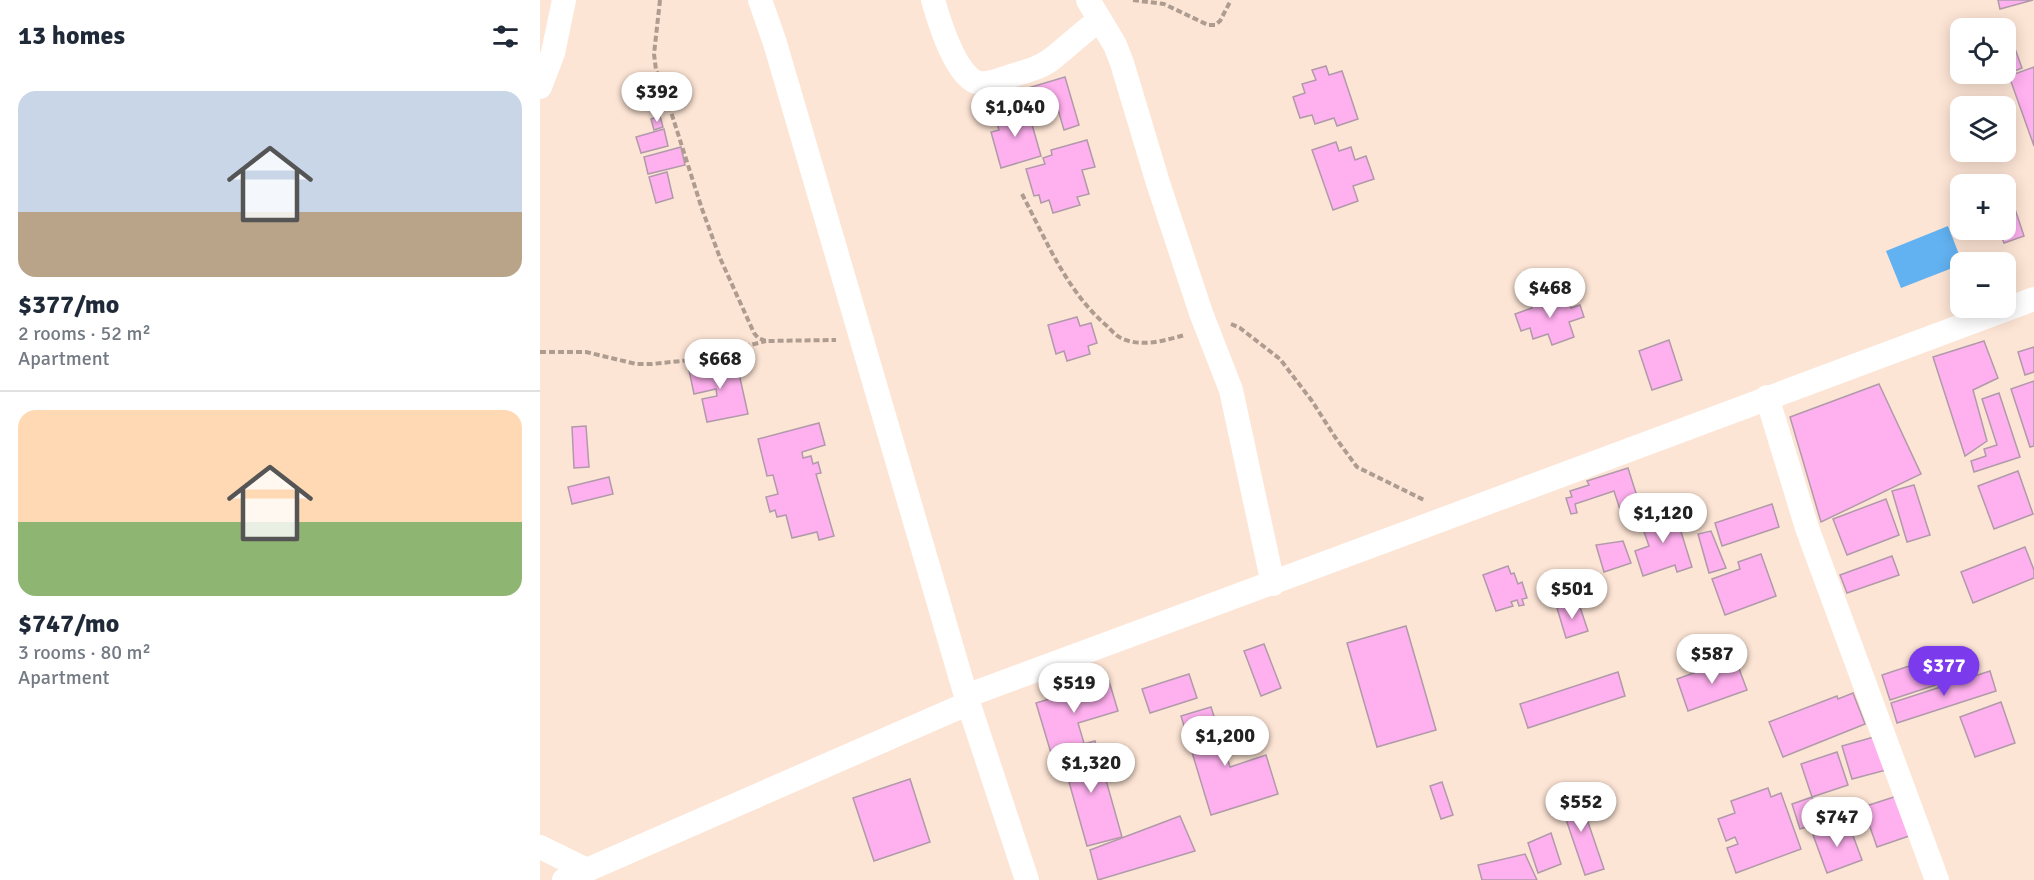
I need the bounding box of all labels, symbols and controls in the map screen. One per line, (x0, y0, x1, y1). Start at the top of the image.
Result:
map controls (1950, 18, 2016, 318)
button: locate (1950, 18, 2016, 84)
text: 13 homes (18, 20, 125, 52)
icon: filters (489, 20, 522, 53)
pin: $392 (621, 72, 693, 123)
text: $392 (635, 79, 679, 104)
pin: $1,040 (966, 87, 1064, 138)
text: $1,040 (985, 94, 1045, 119)
button: layers (1950, 96, 2016, 162)
icon: home (216, 130, 324, 238)
button: + (1950, 174, 2016, 240)
button: − (1950, 252, 2016, 318)
pin: $468 (1514, 268, 1586, 319)
text: $468 (1528, 275, 1572, 300)
text: $377/mo (18, 289, 119, 321)
text: 2 rooms · 52 m² (18, 321, 151, 346)
pin: $668 (684, 339, 756, 390)
text: Apartment (18, 346, 110, 371)
text: $668 (698, 346, 742, 371)
icon: home (216, 449, 324, 557)
pin: $1,120 (1614, 493, 1712, 544)
text: $1,120 (1633, 500, 1693, 525)
pin: $501 (1536, 569, 1608, 620)
text: $501 (1550, 576, 1594, 601)
text: $747/mo (18, 608, 119, 640)
pin: $587 (1676, 634, 1748, 685)
text: 3 rooms · 80 m² (18, 640, 151, 665)
text: $587 (1690, 641, 1734, 666)
pin: $377 (1908, 646, 1980, 697)
text: $377 (1922, 653, 1966, 678)
pin: $519 (1038, 663, 1110, 714)
text: Apartment (18, 665, 110, 690)
text: $519 (1052, 670, 1096, 695)
pin: $1,200 (1176, 716, 1274, 767)
text: $1,200 (1195, 723, 1255, 748)
pin: $1,320 (1042, 743, 1140, 794)
text: $1,320 (1061, 750, 1121, 775)
pin: $552 (1545, 782, 1617, 833)
text: $552 (1559, 789, 1603, 814)
pin: $747 (1801, 797, 1873, 848)
text: $747 (1815, 804, 1859, 829)

